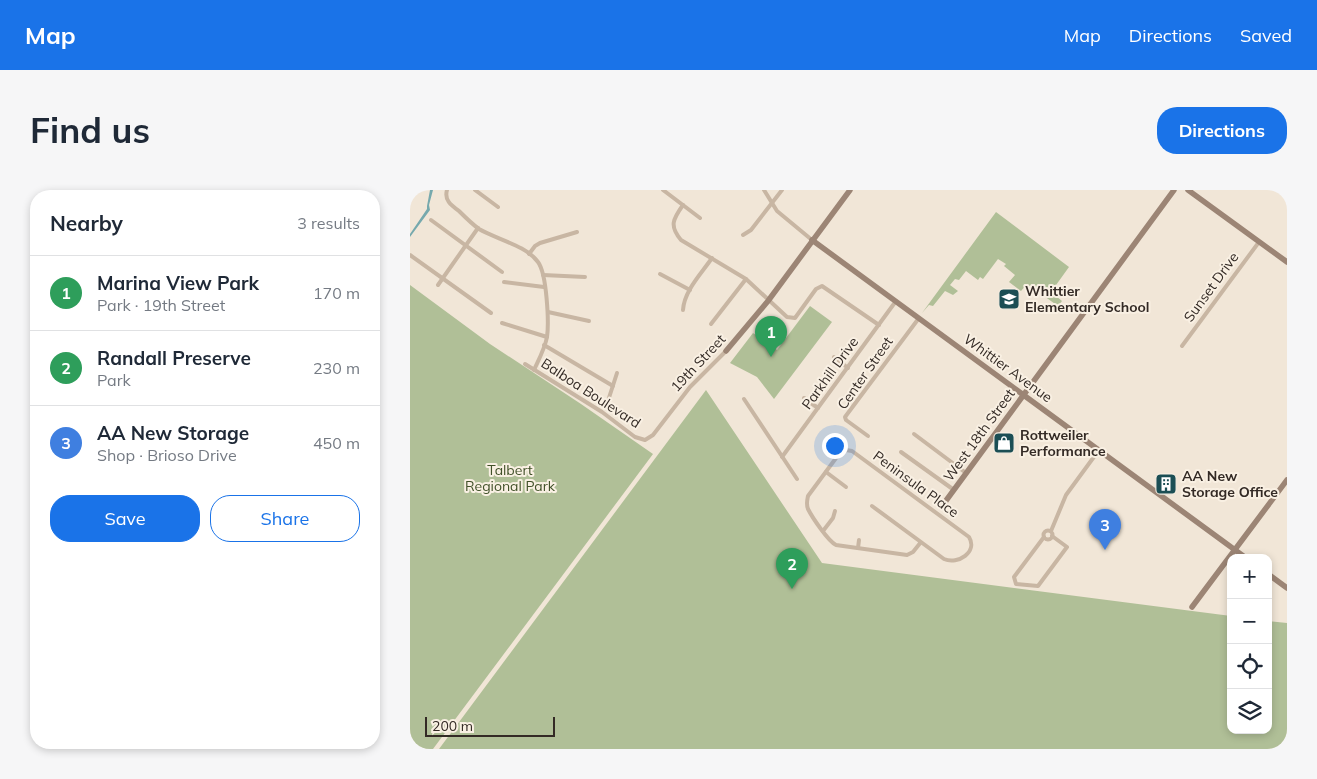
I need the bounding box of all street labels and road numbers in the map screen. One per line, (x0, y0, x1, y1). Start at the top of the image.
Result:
street label: Sunset Drive (1180, 249, 1242, 325)
street label: 19th Street (667, 330, 729, 396)
street label: Whittier Avenue (960, 330, 1056, 406)
street label: Parkhill Drive (798, 333, 862, 413)
street label: Center Street (833, 333, 897, 413)
street label: Balboa Boulevard (538, 354, 644, 432)
street label: West 18th Street (939, 385, 1019, 485)
street label: Peninsula Place (870, 447, 962, 521)

